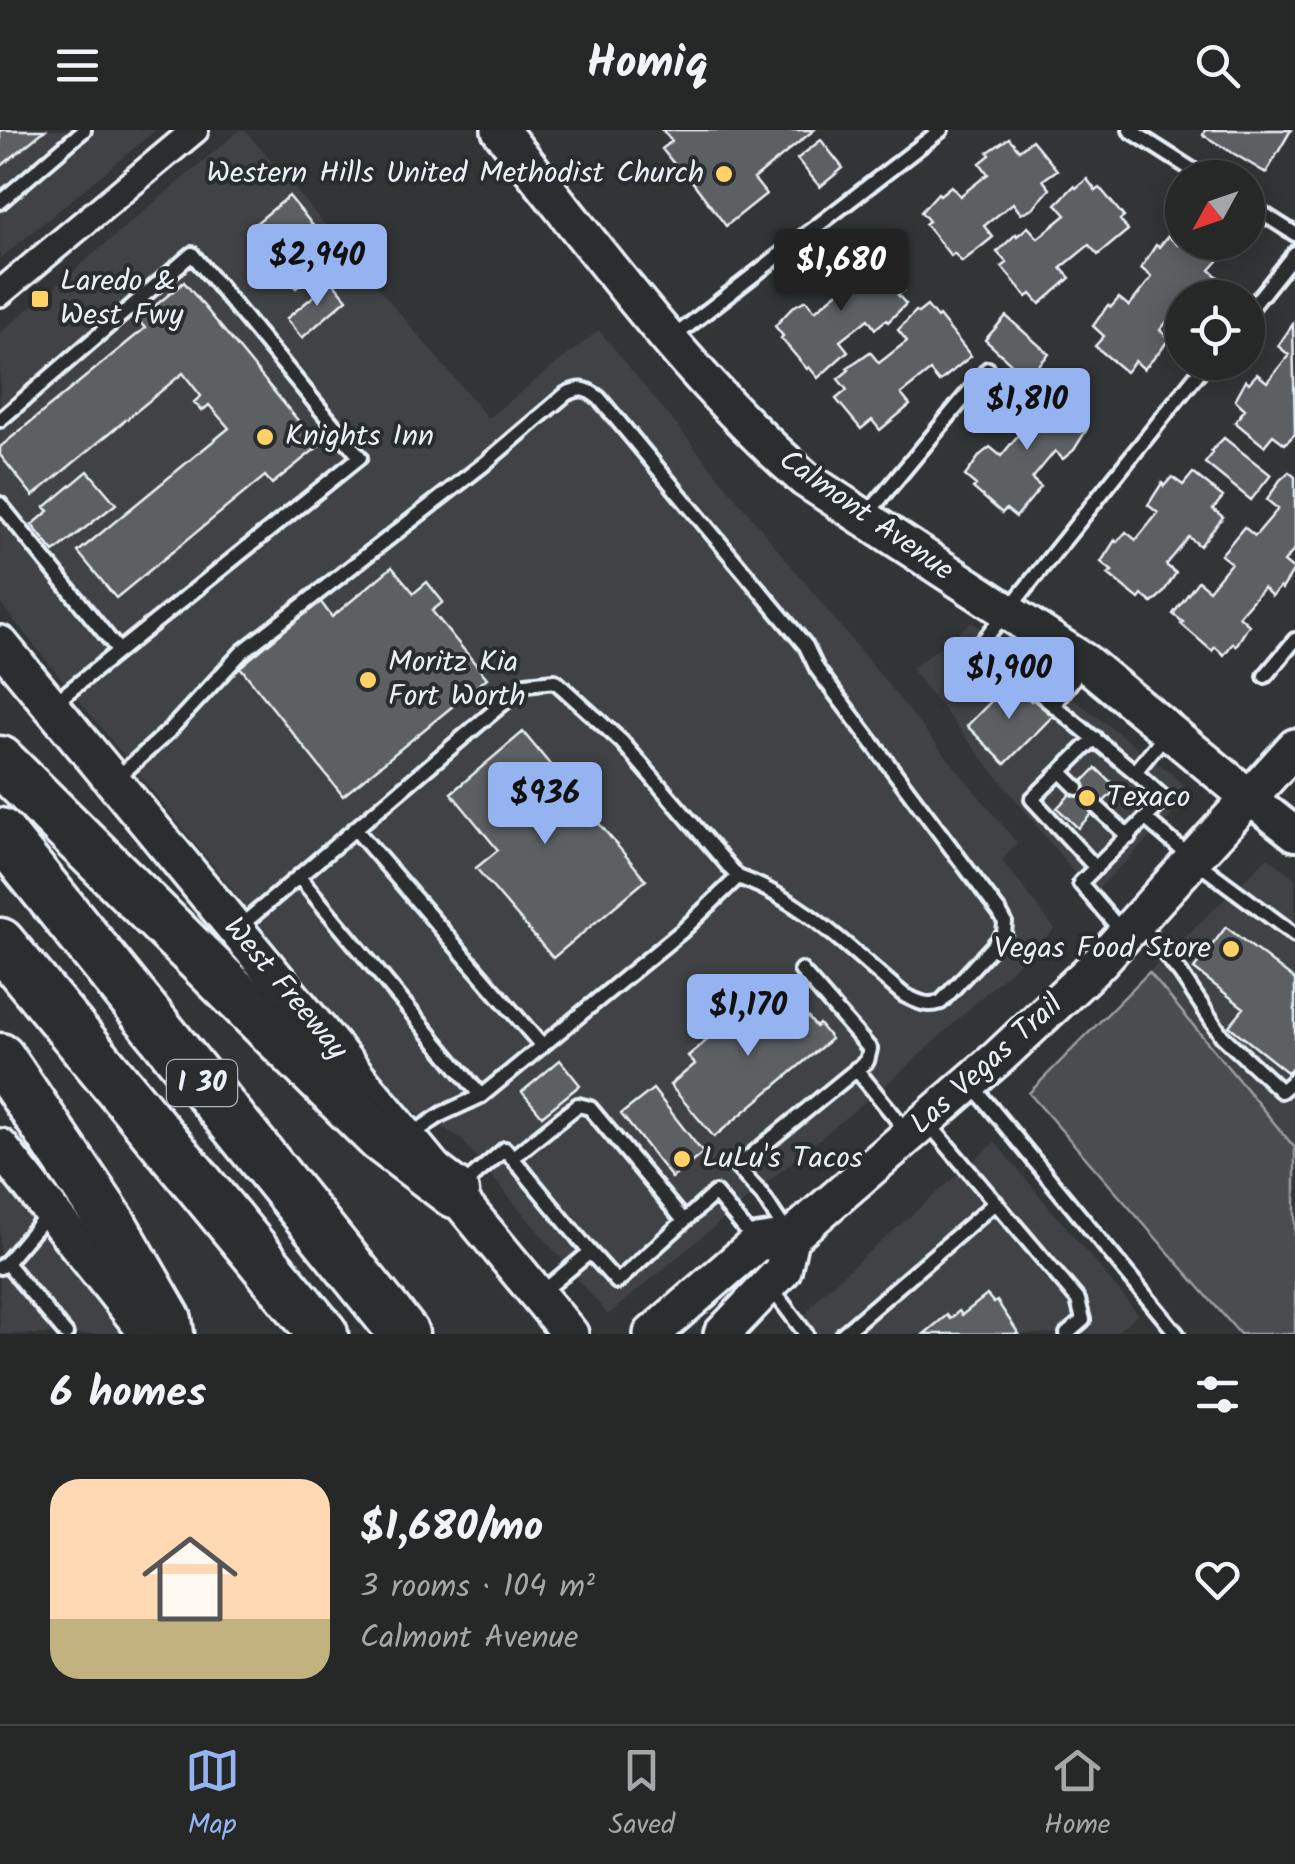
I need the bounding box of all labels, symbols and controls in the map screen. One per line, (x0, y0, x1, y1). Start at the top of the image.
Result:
text: Homiq (587, 29, 708, 101)
icon: menu (50, 38, 105, 93)
icon: search (1190, 38, 1245, 93)
place label: Western Hills United Methodist Church (206, 150, 704, 198)
north arrow (1165, 160, 1265, 260)
map controls (1165, 160, 1265, 380)
marker: Western Hills United Methodist Church (713, 163, 735, 185)
pin: $2,940 (236, 224, 398, 309)
pin: $1,680 (760, 229, 922, 314)
text: $2,940 (269, 231, 365, 282)
text: $1,680 (796, 236, 886, 287)
place label: Laredo & West Fwy (60, 258, 184, 340)
button: locate (1165, 280, 1265, 380)
marker: Laredo & West Fwy (29, 288, 51, 310)
pin: $1,810 (946, 368, 1108, 453)
text: $1,810 (986, 375, 1068, 426)
place label: Knights Inn (285, 413, 434, 461)
marker: Knights Inn (254, 426, 276, 448)
street label: Calmont Avenue (768, 438, 964, 594)
pin: $1,900 (928, 637, 1090, 722)
place label: Moritz Kia Fort Worth (388, 639, 526, 721)
text: $1,900 (966, 644, 1052, 695)
marker: Moritz Kia Fort Worth (357, 669, 379, 691)
pin: $936 (486, 762, 604, 847)
text: $936 (510, 769, 580, 820)
place label: Texaco (1107, 774, 1190, 822)
marker: Texaco (1076, 787, 1098, 809)
street label: West Freeway (211, 907, 360, 1072)
place label: Vegas Food Store (994, 925, 1211, 973)
marker: Vegas Food Store (1220, 938, 1242, 960)
pin: $1,170 (667, 974, 829, 1059)
text: $1,170 (709, 981, 787, 1032)
street label: Las Vegas Trail (899, 983, 1075, 1147)
road number: I 30 (167, 1060, 237, 1106)
place label: LuLu's Tacos (702, 1135, 863, 1183)
marker: LuLu's Tacos (671, 1148, 693, 1170)
text: 6 homes (50, 1361, 206, 1428)
icon: filters (1190, 1367, 1245, 1422)
text: $1,680/mo (360, 1495, 543, 1562)
icon: home (130, 1519, 250, 1639)
icon: heart (1190, 1552, 1245, 1607)
text: 3 rooms · 104 m² (360, 1562, 595, 1613)
text: Calmont Avenue (360, 1613, 578, 1664)
tab: Map (185, 1743, 240, 1848)
tab: Saved (609, 1743, 675, 1848)
tab: Home (1044, 1743, 1110, 1848)

